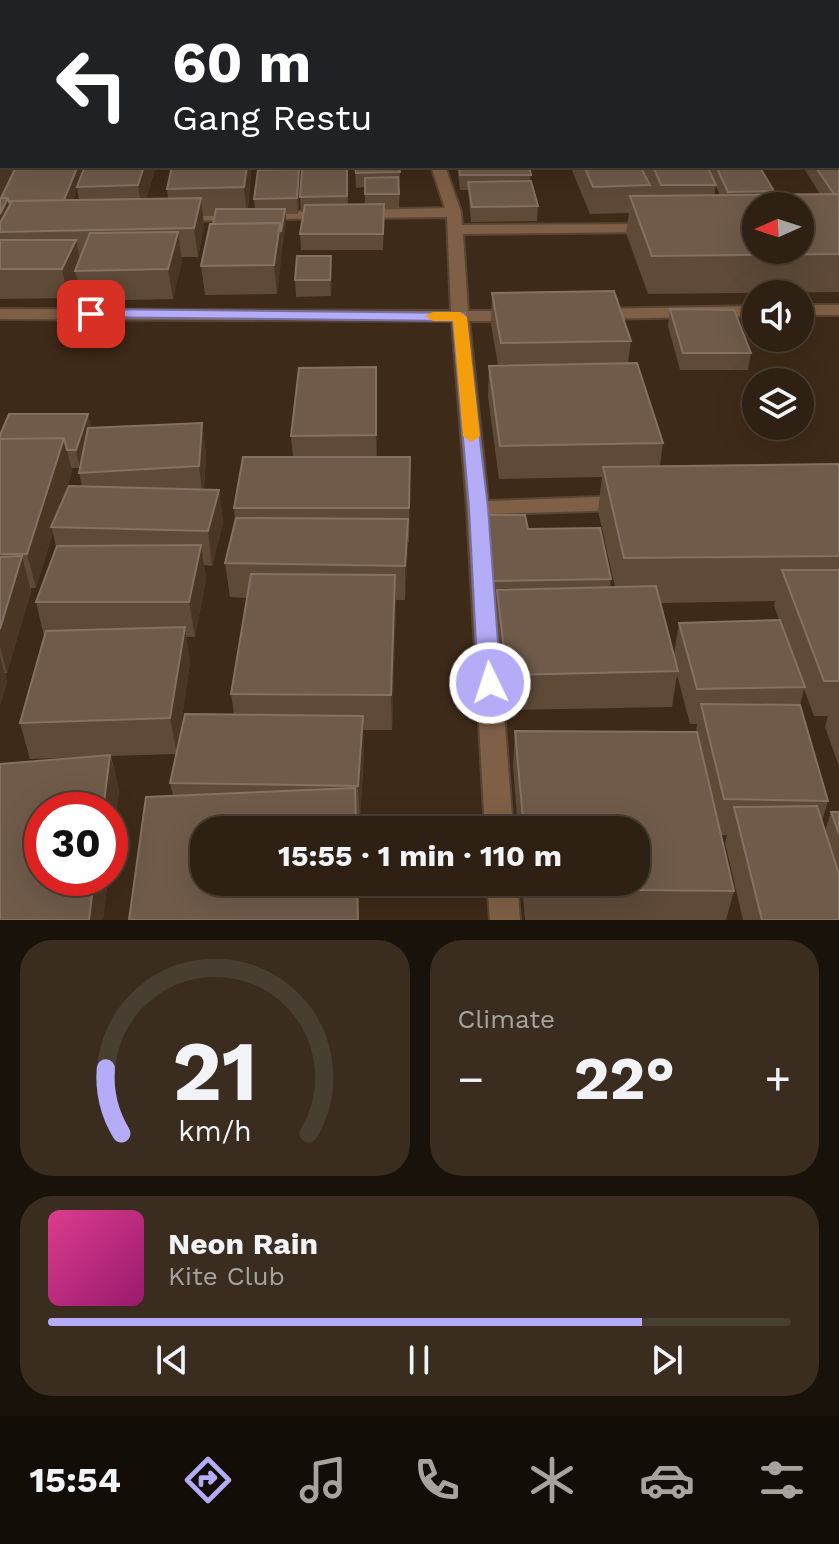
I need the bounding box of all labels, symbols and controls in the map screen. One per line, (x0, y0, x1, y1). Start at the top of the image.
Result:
text: 60 m (172, 30, 311, 96)
icon: left (40, 32, 144, 136)
text: Gang Restu (172, 97, 373, 139)
north arrow (742, 192, 814, 264)
map controls (742, 192, 814, 440)
pin (57, 280, 125, 348)
button: sound (742, 280, 814, 352)
icon: arrive (69, 292, 113, 336)
button: layers (742, 368, 814, 440)
position arrow (448, 641, 532, 725)
speed limit sign: 30 (24, 792, 128, 896)
text: 15:55 · 1 min · 110 m (278, 838, 562, 873)
text: Climate (458, 1004, 555, 1034)
text: 21 (172, 1023, 257, 1120)
text: 22° (574, 1043, 675, 1114)
text: − (458, 1053, 484, 1105)
text: + (764, 1053, 791, 1105)
text: km/h (178, 1114, 252, 1148)
text: Neon Rain (168, 1226, 318, 1261)
text: Kite Club (168, 1261, 285, 1291)
icon: previous (150, 1338, 194, 1382)
icon: pause (397, 1338, 441, 1382)
icon: next (645, 1338, 689, 1382)
icon: directions (180, 1452, 236, 1508)
icon: music (295, 1452, 351, 1508)
icon: phone (409, 1452, 465, 1508)
icon: climate (524, 1452, 580, 1508)
icon: car (639, 1452, 695, 1508)
icon: filters (754, 1452, 810, 1508)
text: 15:54 (29, 1459, 121, 1501)

